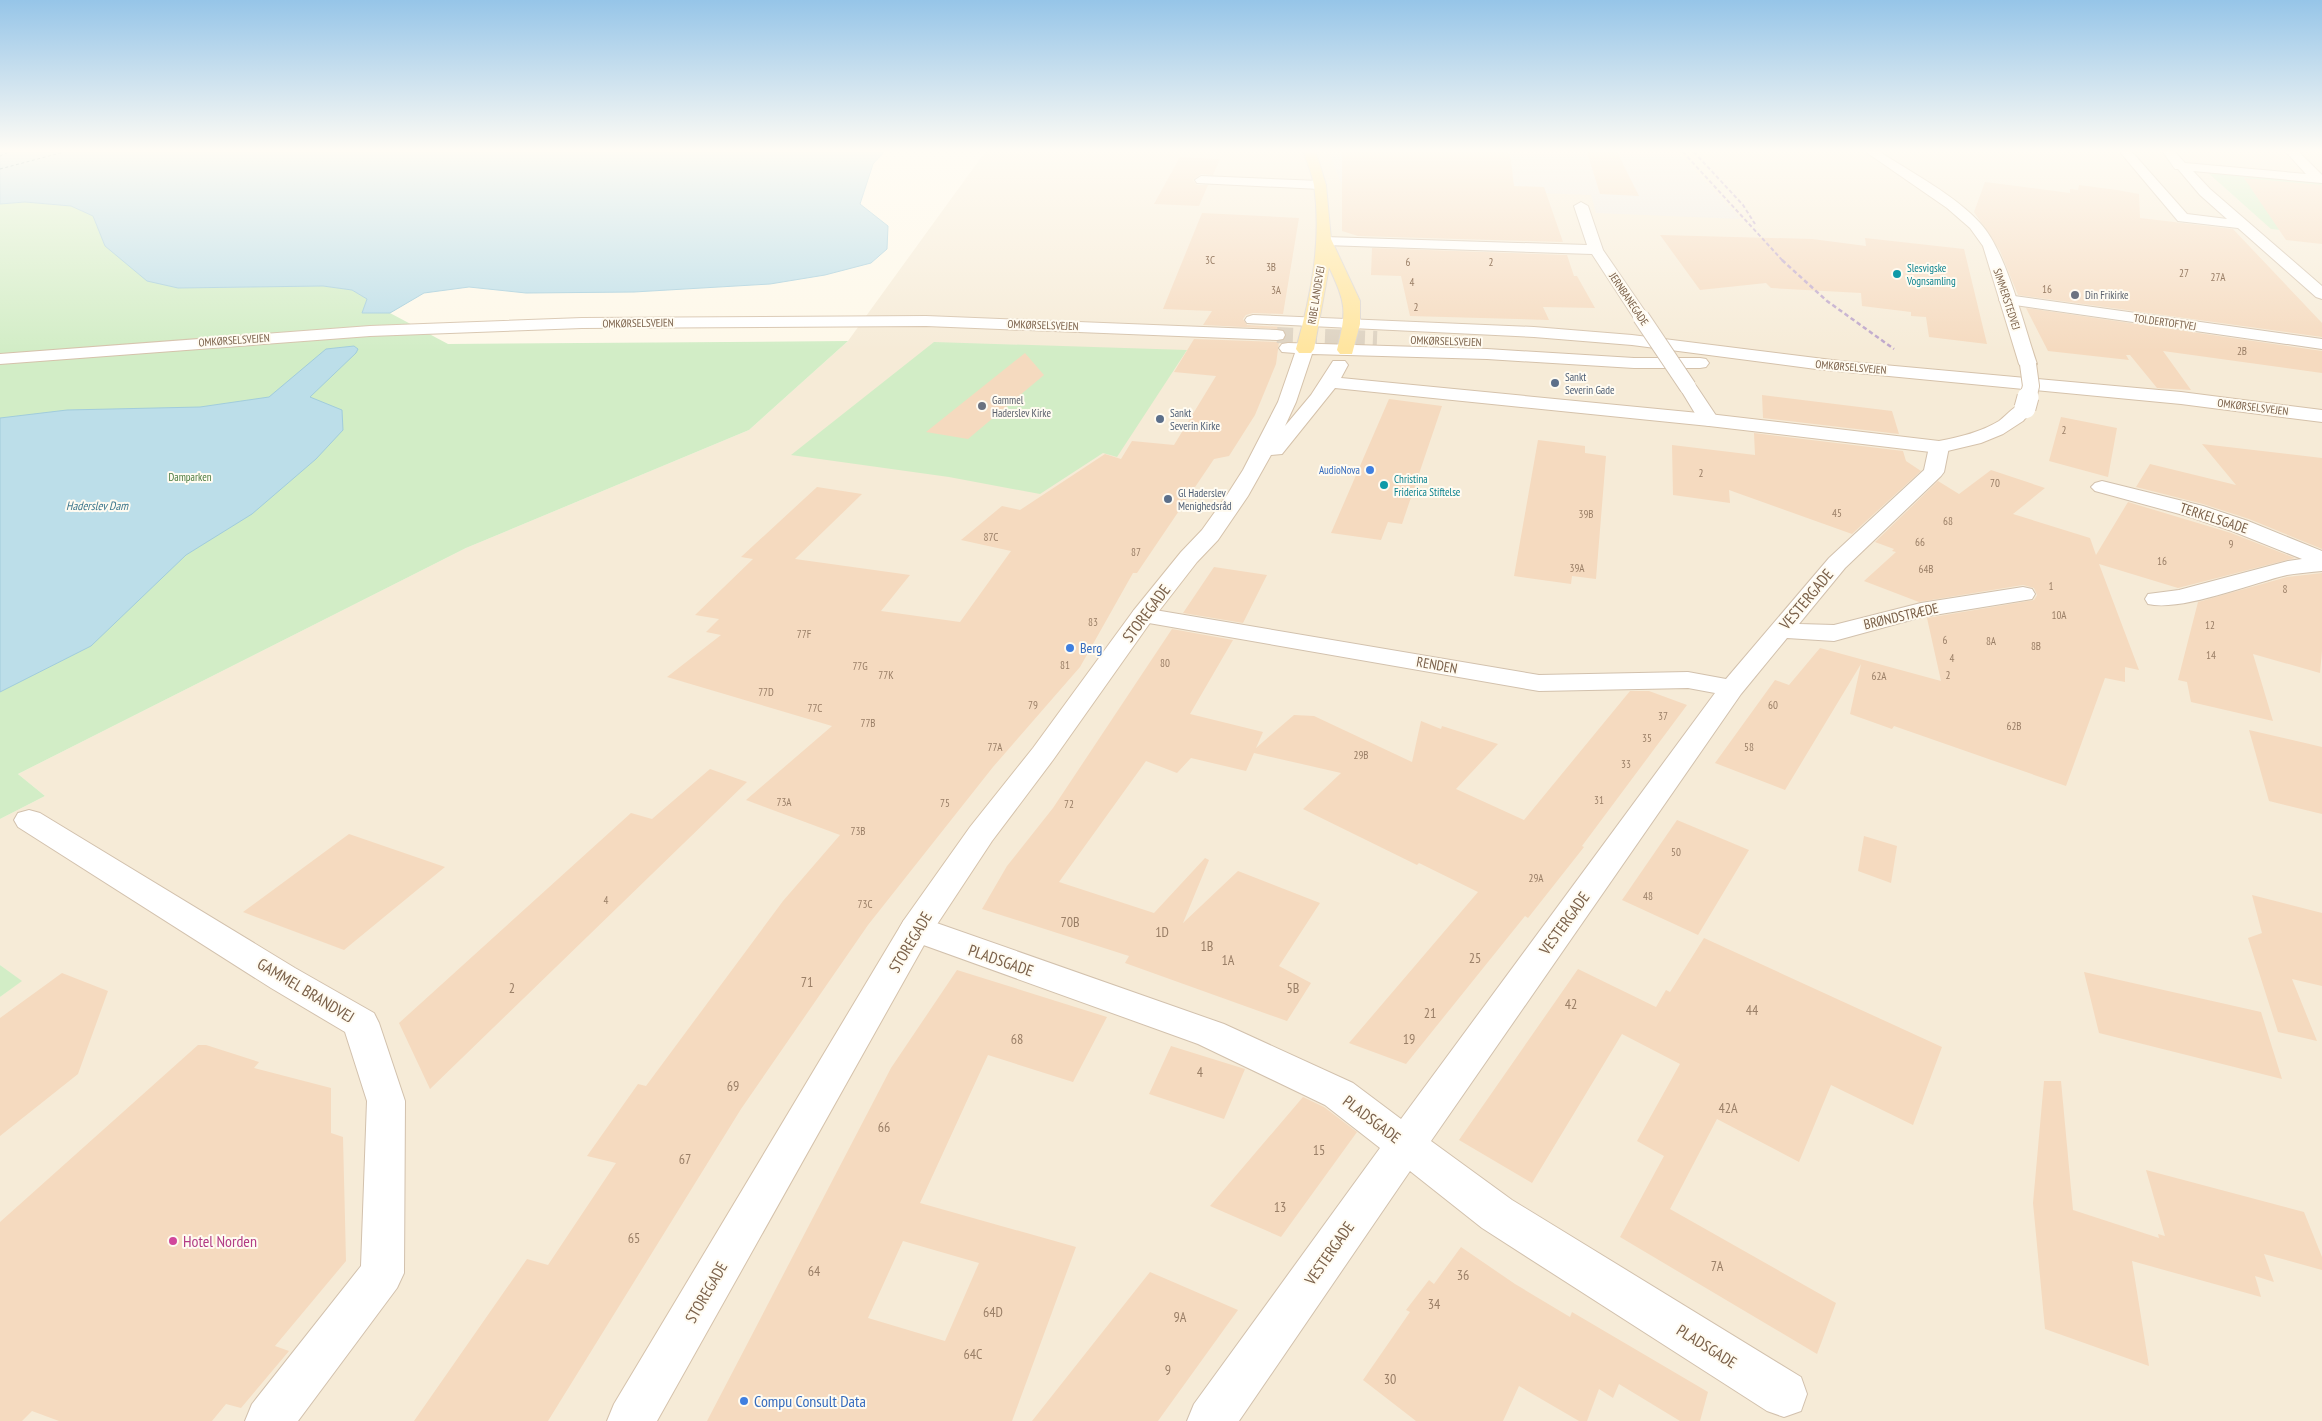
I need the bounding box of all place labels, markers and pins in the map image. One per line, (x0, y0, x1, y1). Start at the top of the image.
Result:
place label: Slesvigske Vognsamling (1906, 261, 1956, 288)
marker: Slesvigske Vognsamling (1891, 268, 1903, 280)
place label: Din Frikirke (2085, 288, 2129, 302)
marker: Din Frikirke (2069, 289, 2081, 301)
place label: Sankt Severin Gade (1565, 370, 1615, 397)
marker: Sankt Severin Gade (1549, 377, 1561, 389)
place label: Gammel Haderslev Kirke (992, 393, 1052, 420)
marker: Gammel Haderslev Kirke (976, 400, 988, 412)
place label: Sankt Severin Kirke (1170, 406, 1220, 433)
marker: Sankt Severin Kirke (1154, 413, 1166, 425)
place label: AudioNova (1319, 463, 1360, 477)
marker: AudioNova (1364, 464, 1376, 476)
place label: Christina Friderica Stiftelse (1394, 472, 1461, 499)
marker: Christina Friderica Stiftelse (1378, 479, 1390, 491)
place label: Gl Haderslev Menighedsråd (1178, 486, 1232, 513)
marker: Gl Haderslev Menighedsråd (1162, 493, 1174, 505)
place label: Berg (1080, 639, 1102, 657)
marker: Berg (1064, 642, 1076, 654)
place label: Hotel Norden (183, 1231, 257, 1251)
marker: Hotel Norden (167, 1235, 179, 1247)
place label: Compu Consult Data (754, 1391, 866, 1411)
marker: Compu Consult Data (738, 1395, 750, 1407)

